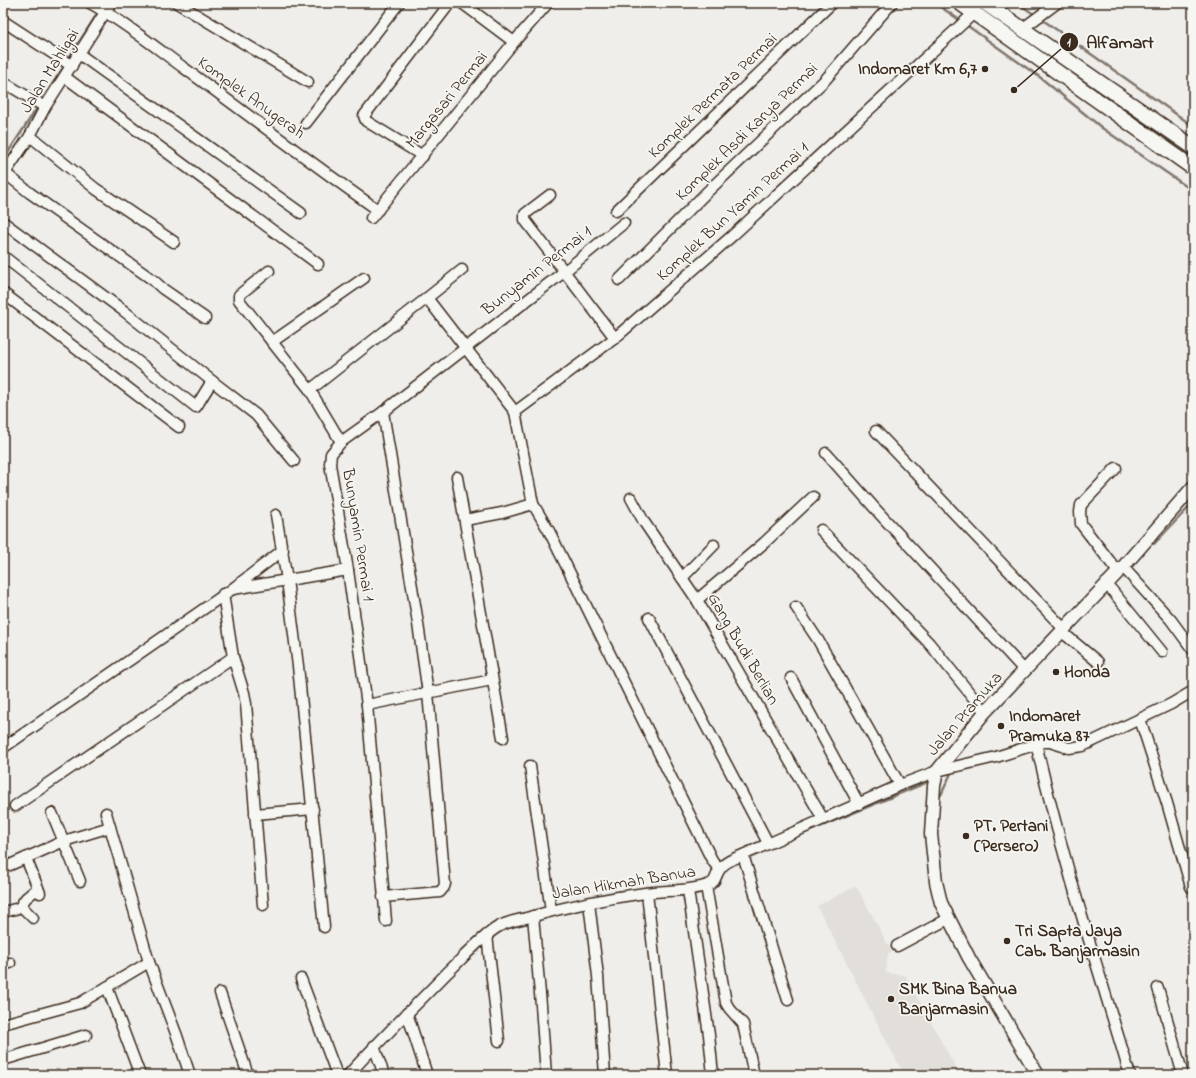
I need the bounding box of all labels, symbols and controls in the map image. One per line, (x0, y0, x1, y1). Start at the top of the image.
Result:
street label: Jalan Mahligai (14, 24, 88, 119)
street label: Komplek Permata Permai (643, 27, 783, 165)
callout: Alfamart (1059, 27, 1162, 57)
text: Alfamart (1086, 31, 1155, 57)
text: 1 (1067, 34, 1071, 52)
street label: Margasari Permai (400, 46, 496, 155)
street label: Komplek Anugerah (191, 50, 310, 147)
street label: Komplek Asdi Karya Permai (670, 57, 825, 208)
place label: Indomaret Km 6,7 (858, 57, 978, 82)
marker: Indomaret Km 6,7 (980, 64, 990, 74)
street label: Komplek Bun Yamin Permai 1 (651, 136, 815, 287)
street label: Bunyamin Permai 1 (476, 220, 598, 323)
street label: Bunyamin Permai 1 (334, 466, 381, 604)
street label: Gang Budi Berlian (699, 588, 785, 711)
place label: Honda (1064, 660, 1110, 685)
street label: Jalan Pramuka (921, 666, 1009, 762)
marker: Honda (1051, 667, 1061, 677)
place label: Indomaret Pramuka 87 (1009, 704, 1090, 749)
marker: Indomaret Pramuka 87 (996, 721, 1006, 731)
place label: PT. Pertani (Persero) (974, 814, 1048, 859)
marker: PT. Pertani (Persero) (961, 831, 971, 841)
street label: Jalan Hikmah Banua (550, 859, 698, 907)
place label: Tri Sapta Jaya Cab. Banjarmasin (1015, 919, 1140, 964)
marker: Tri Sapta Jaya Cab. Banjarmasin (1002, 936, 1012, 946)
place label: SMK Bina Banua Banjarmasin (898, 977, 1017, 1022)
marker: SMK Bina Banua Banjarmasin (886, 994, 896, 1004)

